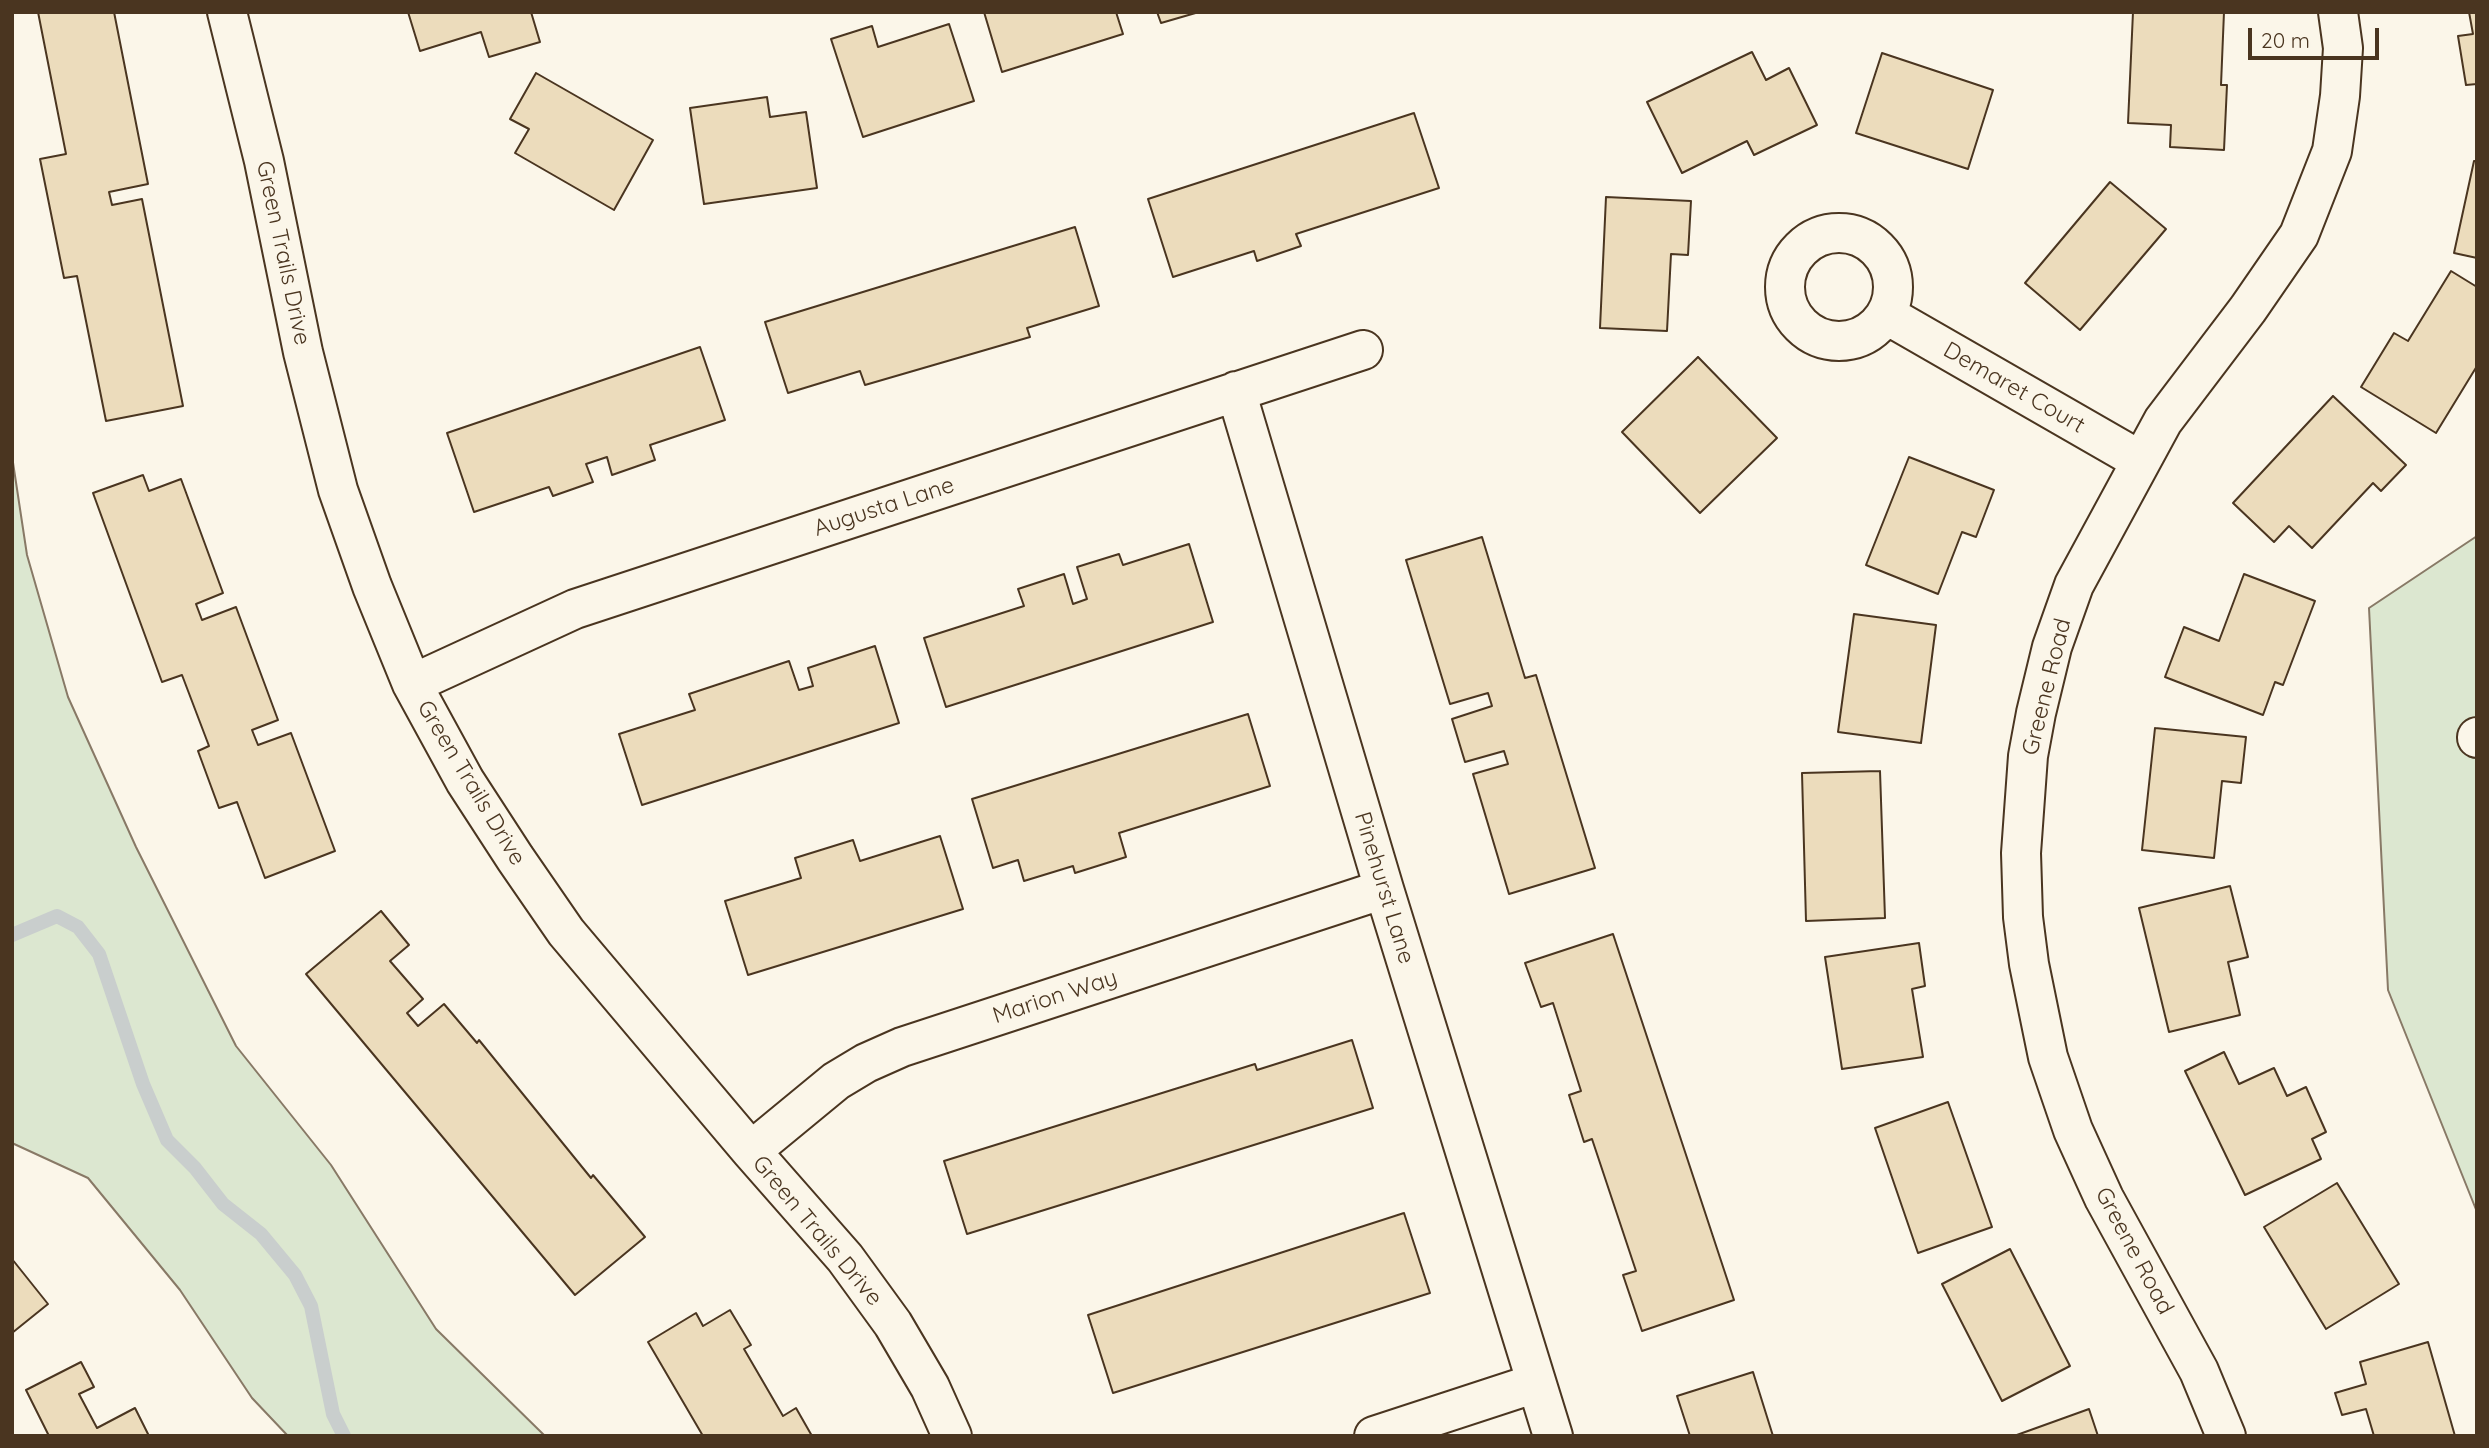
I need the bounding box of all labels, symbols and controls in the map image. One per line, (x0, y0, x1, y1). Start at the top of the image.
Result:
scale bar (2251, 14, 2382, 58)
text: 20 m (2261, 27, 2310, 53)
street label: Green Trails Drive (250, 158, 316, 348)
street label: Demaret Court (1938, 336, 2090, 440)
street label: Augusta Lane (810, 471, 958, 543)
street label: Greene Road (2017, 616, 2077, 758)
street label: Green Trails Drive (411, 696, 531, 870)
street label: Pinehurst Lane (1348, 809, 1420, 967)
street label: Marion Way (989, 964, 1121, 1030)
street label: Green Trails Drive (746, 1150, 888, 1312)
street label: Greene Road (2089, 1183, 2179, 1319)

